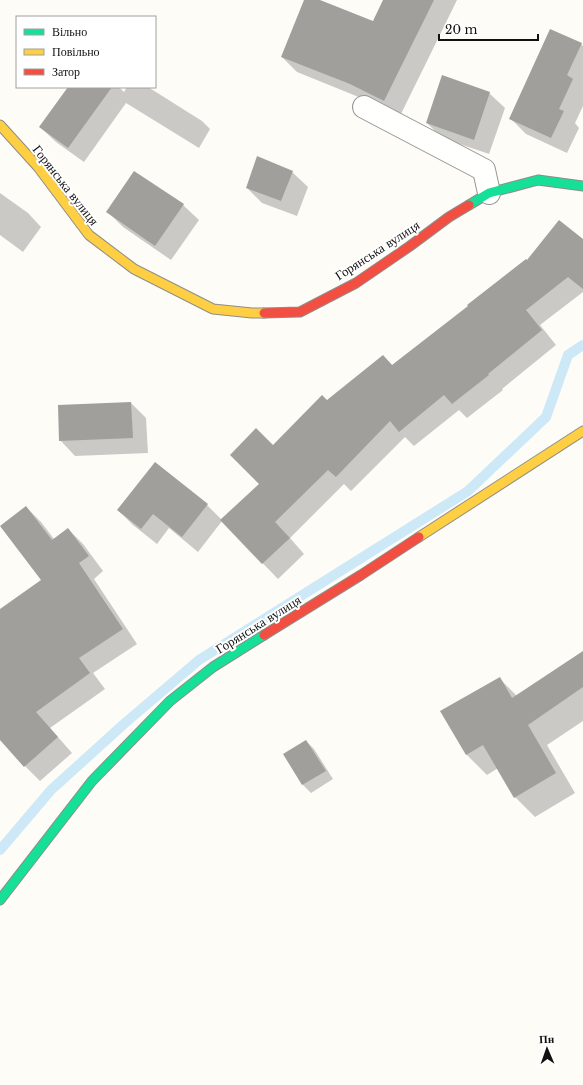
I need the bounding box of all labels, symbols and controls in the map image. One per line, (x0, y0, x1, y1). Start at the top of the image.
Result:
legend (16, 16, 156, 88)
scale bar (439, 16, 538, 42)
text: 20 m (445, 22, 477, 37)
text: Вільно (52, 24, 87, 39)
text: Повільно (52, 44, 100, 59)
text: Затор (52, 64, 80, 79)
street label: Горянська вулиця (29, 142, 102, 229)
street label: Горянська вулиця (332, 217, 423, 284)
street label: Горянська вулиця (212, 591, 304, 658)
north arrow (527, 1029, 567, 1069)
text: Пн (539, 1032, 555, 1046)

